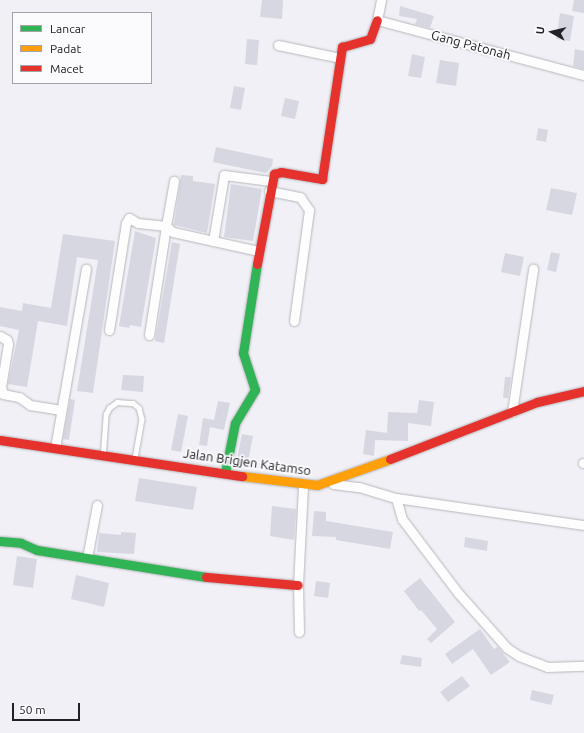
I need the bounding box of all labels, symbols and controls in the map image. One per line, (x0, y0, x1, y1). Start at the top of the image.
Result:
legend (12, 12, 152, 84)
north arrow (532, 12, 572, 52)
text: Lancar (50, 22, 85, 35)
text: U (534, 26, 547, 35)
street label: Gang Patonah (430, 27, 512, 63)
text: Padat (50, 42, 81, 55)
text: Macet (50, 62, 83, 75)
street label: Jalan Brigjen Katamso (182, 445, 312, 479)
scale bar (14, 695, 82, 721)
text: 50 m (19, 703, 46, 716)

